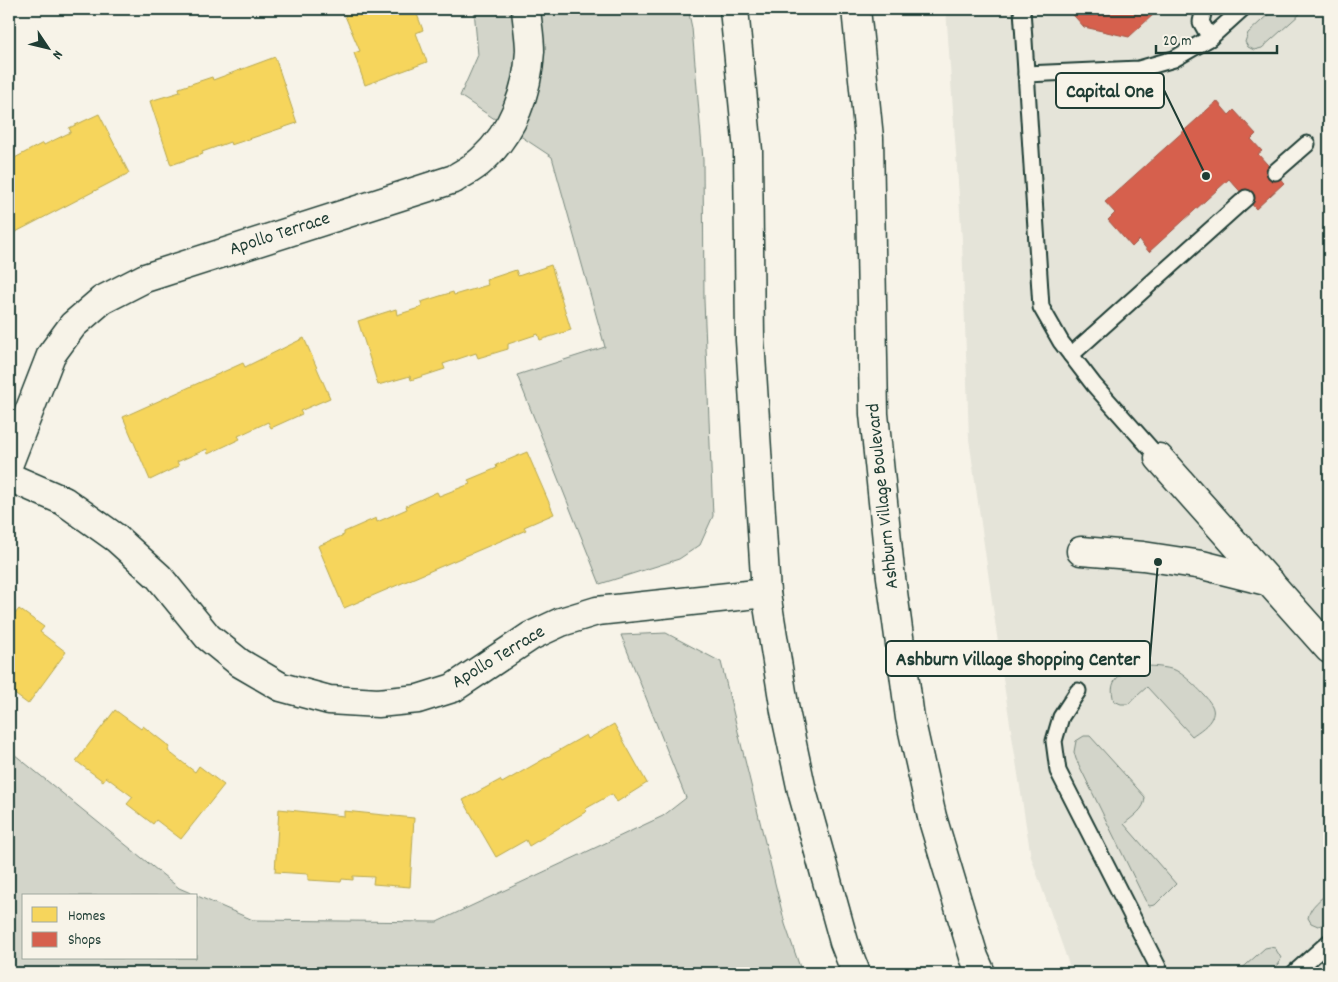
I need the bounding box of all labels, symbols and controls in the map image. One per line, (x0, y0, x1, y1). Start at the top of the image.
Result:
north arrow (22, 22, 72, 72)
scale bar (1156, 22, 1277, 54)
text: 20 m (1163, 31, 1191, 53)
text: N (47, 46, 67, 63)
callout: Capital One (1056, 73, 1164, 108)
text: Capital One (1066, 79, 1154, 107)
street label: Apollo Terrace (226, 206, 334, 264)
street label: Ashburn Village Boulevard (861, 402, 907, 590)
street label: Apollo Terrace (447, 620, 551, 696)
callout: Ashburn Village Shopping Center (886, 641, 1150, 676)
text: Ashburn Village Shopping Center (896, 647, 1141, 675)
legend (22, 894, 198, 960)
text: Homes (68, 906, 106, 928)
text: Shops (68, 930, 101, 952)

